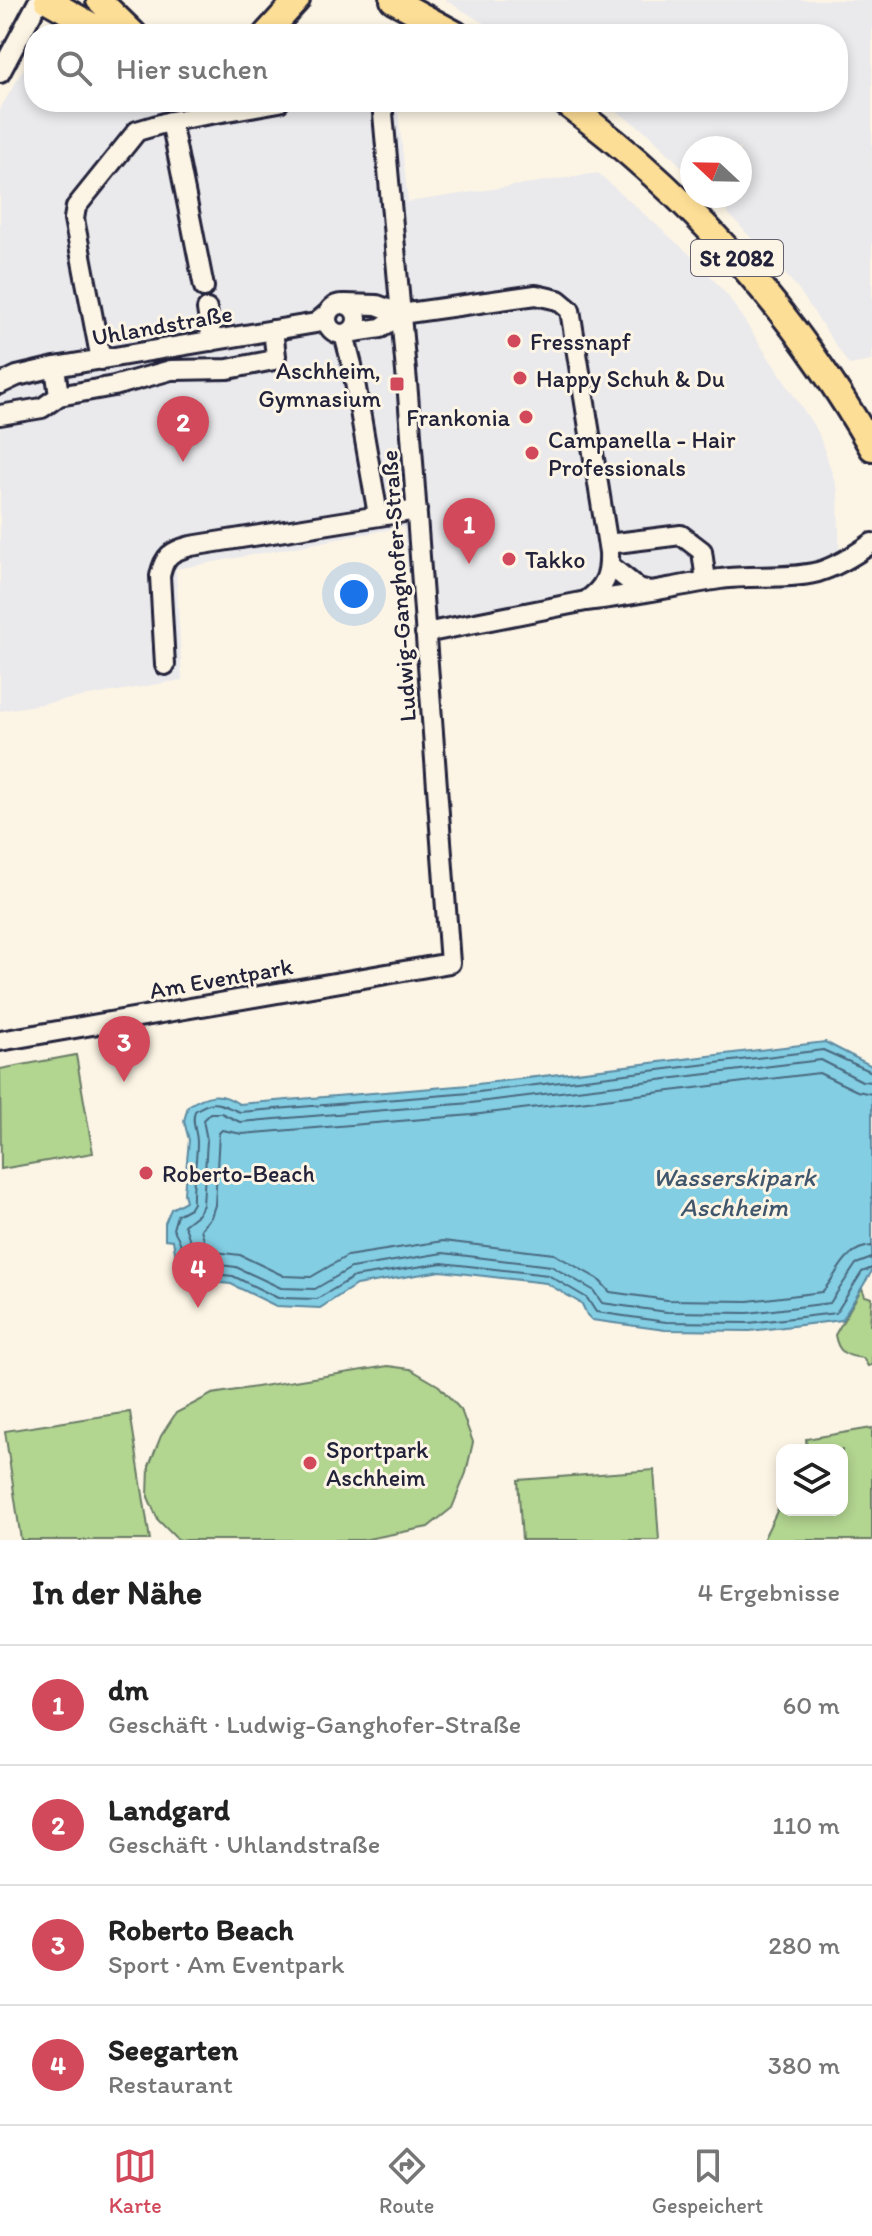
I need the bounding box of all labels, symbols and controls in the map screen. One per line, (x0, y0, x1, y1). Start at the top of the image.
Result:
search box (24, 24, 848, 112)
icon: search (52, 46, 96, 90)
text: Hier suchen (116, 50, 268, 87)
north arrow (680, 136, 752, 208)
road number: St 2082 (691, 240, 783, 276)
street label: Uhlandstraße (89, 298, 235, 352)
place label: Fressnapf (530, 327, 632, 356)
marker: Fressnapf (505, 332, 523, 350)
place label: Aschheim, Gymnasium (258, 356, 381, 413)
place label: Happy Schuh & Du (536, 364, 725, 393)
marker: Happy Schuh & Du (511, 369, 529, 387)
marker: Aschheim, Gymnasium (388, 375, 406, 393)
pin: 2 (157, 396, 209, 462)
place label: Frankonia (406, 403, 510, 432)
marker: Frankonia (517, 408, 535, 426)
place label: Campanella - Hair Professionals (548, 425, 736, 482)
marker: Campanella - Hair Professionals (523, 444, 541, 462)
street label: Ludwig-Ganghofer-Straße (374, 449, 422, 723)
pin: 1 (443, 498, 495, 564)
place label: Takko (525, 545, 585, 574)
marker: Takko (500, 550, 518, 568)
your location (334, 574, 374, 614)
street label: Am Eventpark (147, 951, 296, 1005)
pin: 3 (98, 1016, 150, 1082)
place label: Roberto-Beach (162, 1159, 315, 1188)
water label: Wasserskipark Aschheim (653, 1161, 817, 1223)
marker: Roberto-Beach (137, 1164, 155, 1182)
pin: 4 (172, 1242, 224, 1308)
place label: Sportpark Aschheim (326, 1435, 429, 1492)
map controls (776, 1444, 848, 1516)
button: layers (776, 1444, 848, 1516)
marker: Sportpark Aschheim (301, 1454, 319, 1472)
text: In der Nähe (32, 1572, 202, 1613)
text: 4 Ergebnisse (698, 1576, 840, 1608)
text: dm (108, 1671, 149, 1708)
text: 1 (52, 1689, 64, 1721)
text: 60 m (783, 1689, 840, 1721)
text: Geschäft · Ludwig-Ganghofer-Straße (108, 1708, 521, 1740)
text: Landgard (108, 1791, 230, 1828)
text: 2 (51, 1809, 65, 1841)
text: 110 m (772, 1809, 840, 1841)
text: Geschäft · Uhlandstraße (108, 1828, 380, 1860)
text: Roberto Beach (108, 1911, 294, 1948)
text: 3 (51, 1929, 65, 1961)
text: 280 m (768, 1929, 840, 1961)
text: Sport · Am Eventpark (108, 1948, 344, 1980)
text: Seegarten (108, 2031, 238, 2068)
text: 4 (50, 2049, 66, 2081)
text: 380 m (768, 2049, 840, 2081)
text: Restaurant (108, 2068, 233, 2100)
tab: Karte (109, 2144, 162, 2219)
tab: Route (379, 2144, 434, 2219)
tab: Gespeichert (652, 2144, 763, 2219)

